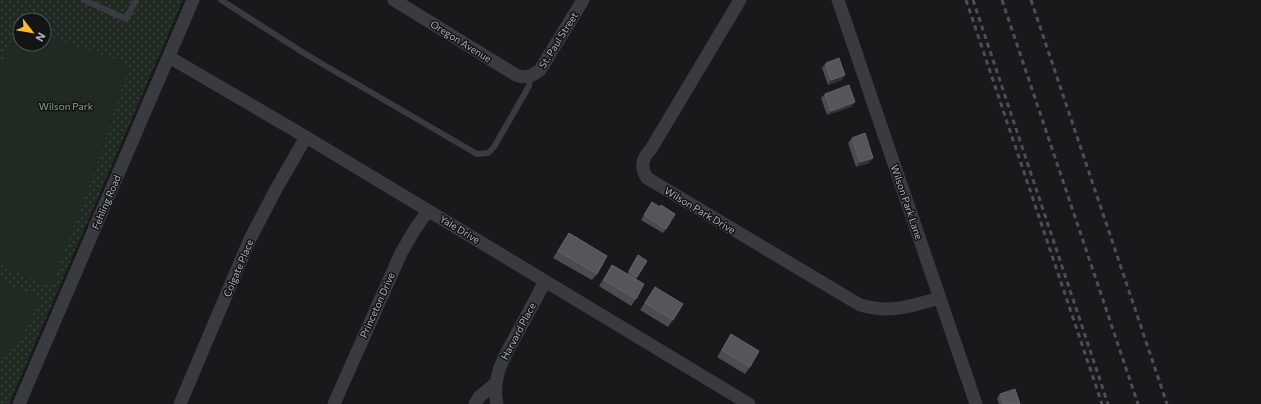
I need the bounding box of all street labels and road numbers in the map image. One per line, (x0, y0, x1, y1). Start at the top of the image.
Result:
street label: St. Paul Street (536, 10, 580, 70)
street label: Oregon Avenue (428, 17, 494, 65)
street label: Wilson Park Lane (889, 163, 925, 241)
street label: Fehling Road (89, 173, 123, 231)
street label: Wilson Park Drive (662, 184, 738, 236)
street label: Yale Drive (438, 212, 482, 246)
street label: Colgate Place (220, 237, 256, 299)
street label: Princeton Drive (357, 270, 397, 340)
street label: Harvard Place (498, 300, 538, 362)

